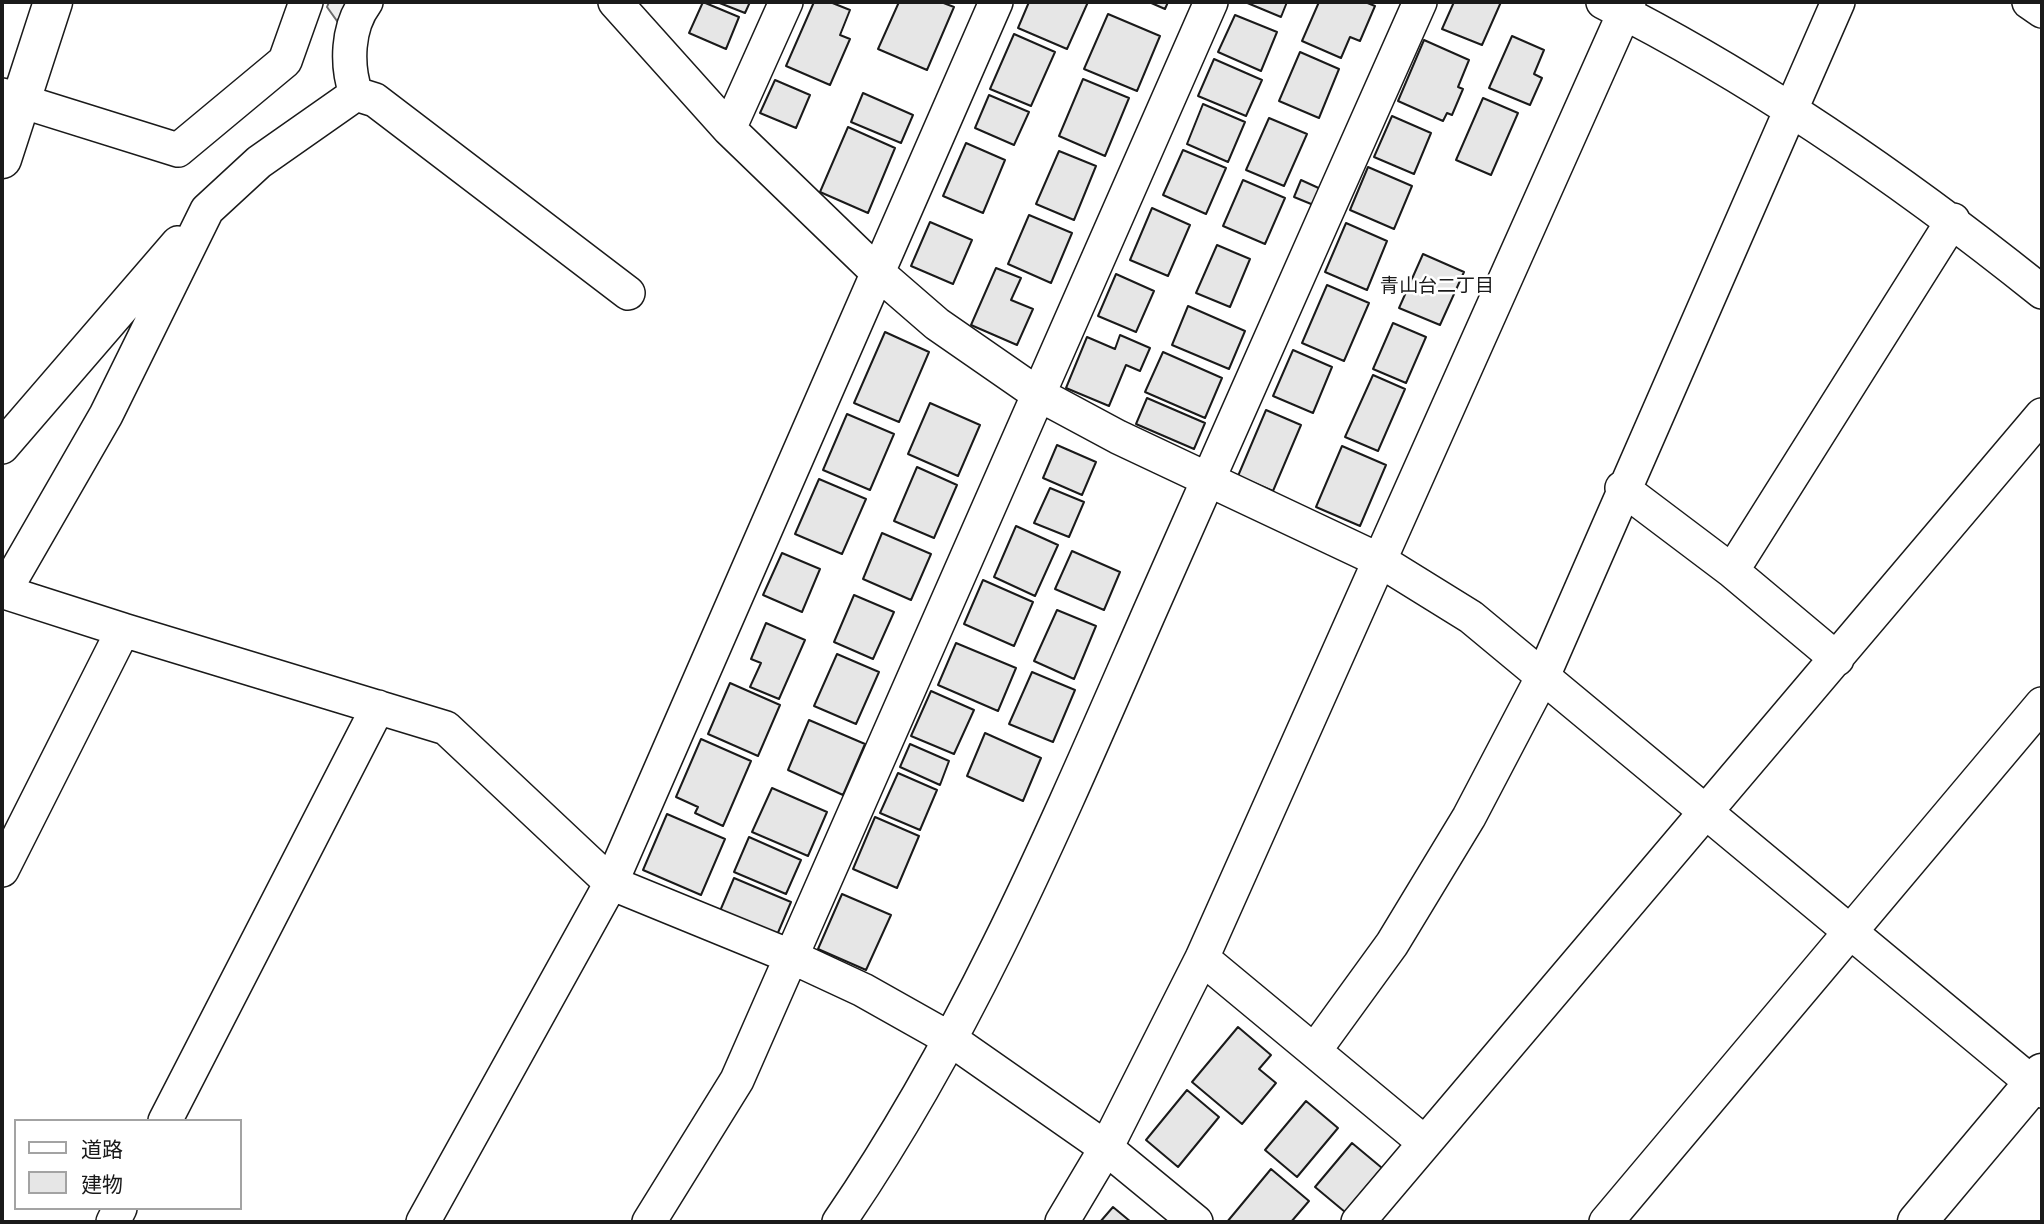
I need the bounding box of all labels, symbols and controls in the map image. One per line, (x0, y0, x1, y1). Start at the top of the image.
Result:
district label: 青山台二丁目 (1380, 275, 1494, 297)
legend (14, 1119, 242, 1210)
text: 道路 (81, 1136, 123, 1162)
text: 建物 (81, 1171, 123, 1197)

